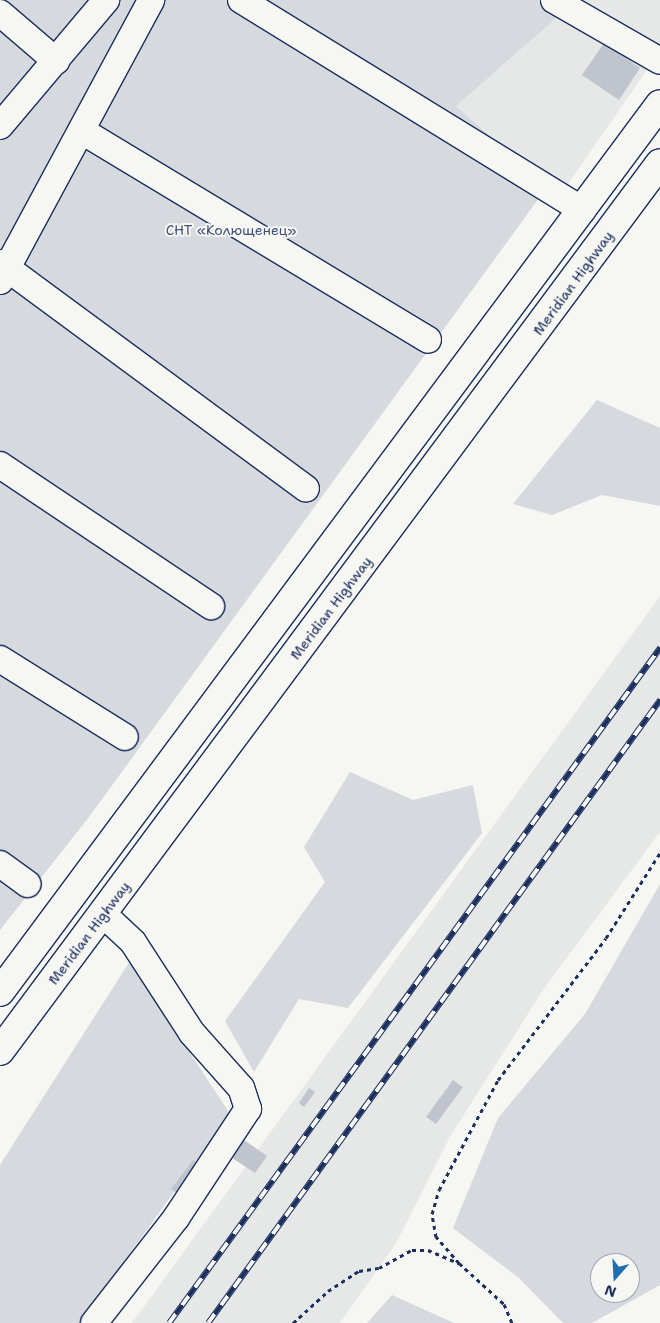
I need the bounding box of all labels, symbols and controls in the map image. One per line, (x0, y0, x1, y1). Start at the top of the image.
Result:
park label: СНТ «Колющенец» (166, 222, 296, 238)
street label: Meridian Highway (530, 228, 616, 338)
street label: Meridian Highway (287, 553, 375, 663)
street label: Meridian Highway (45, 878, 133, 988)
north arrow (590, 1253, 640, 1303)
text: N (602, 1281, 619, 1302)

